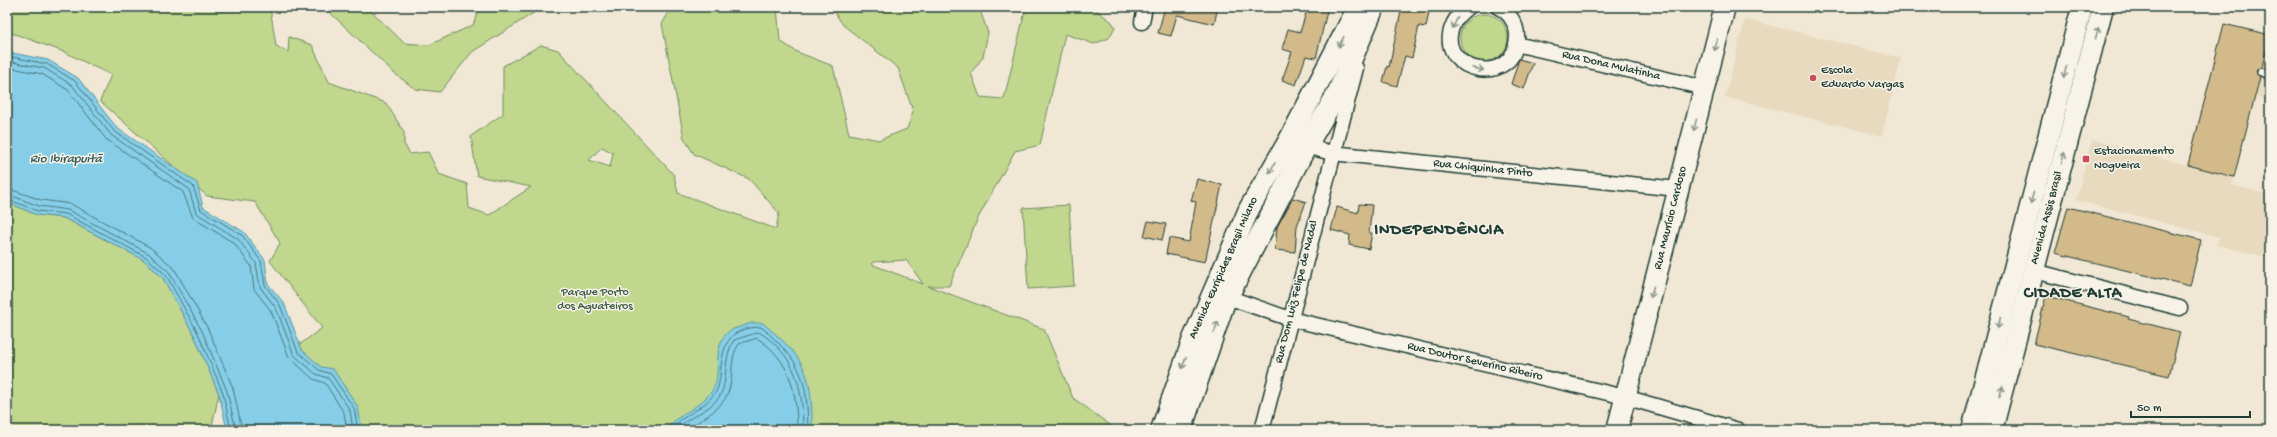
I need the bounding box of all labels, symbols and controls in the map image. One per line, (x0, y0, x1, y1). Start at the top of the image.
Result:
one-way arrow (1451, 17, 1458, 29)
one-way arrow (2093, 26, 2101, 39)
one-way arrow (1337, 36, 1344, 48)
one-way arrow (1711, 38, 1719, 51)
street label: Rua Dona Mulatinha (1561, 48, 1662, 84)
place label: Escola Eduardo Vargas (1821, 64, 1904, 92)
one-way arrow (1471, 65, 1484, 73)
one-way arrow (2061, 65, 2068, 78)
marker: Escola Eduardo Vargas (1808, 73, 1818, 83)
one-way arrow (1691, 119, 1698, 132)
place label: Estacionamento Nogueira (2094, 145, 2174, 173)
water label: Rio Ibirapuitã (30, 152, 104, 167)
one-way arrow (2060, 152, 2067, 165)
marker: Estacionamento Nogueira (2081, 154, 2091, 164)
street label: Rua Chiquinha Pinto (1432, 157, 1534, 181)
one-way arrow (1268, 162, 1276, 174)
street label: Rua Maurício Cardoso (1651, 165, 1691, 271)
street label: Avenida Assis Brasil (2028, 170, 2066, 266)
one-way arrow (2028, 191, 2035, 204)
street label: Avenida Euripides Brasil Milano (1186, 195, 1262, 341)
street label: Rua Dom Luiz Felipe de Nadal (1272, 219, 1322, 365)
district label: INDEPENDÊNCIA (1374, 221, 1504, 241)
one-way arrow (1648, 285, 1655, 298)
district label: CIDADE ALTA (2023, 285, 2123, 304)
park label: Parque Porto dos Aguateiros (557, 286, 633, 314)
one-way arrow (1995, 317, 2003, 330)
one-way arrow (1213, 321, 1221, 333)
street label: Rua Doutor Severino Ribeiro (1406, 340, 1544, 384)
one-way arrow (1180, 356, 1187, 369)
one-way arrow (1998, 386, 2006, 399)
scale bar (2131, 393, 2250, 419)
text: 50 m (2137, 402, 2162, 416)

